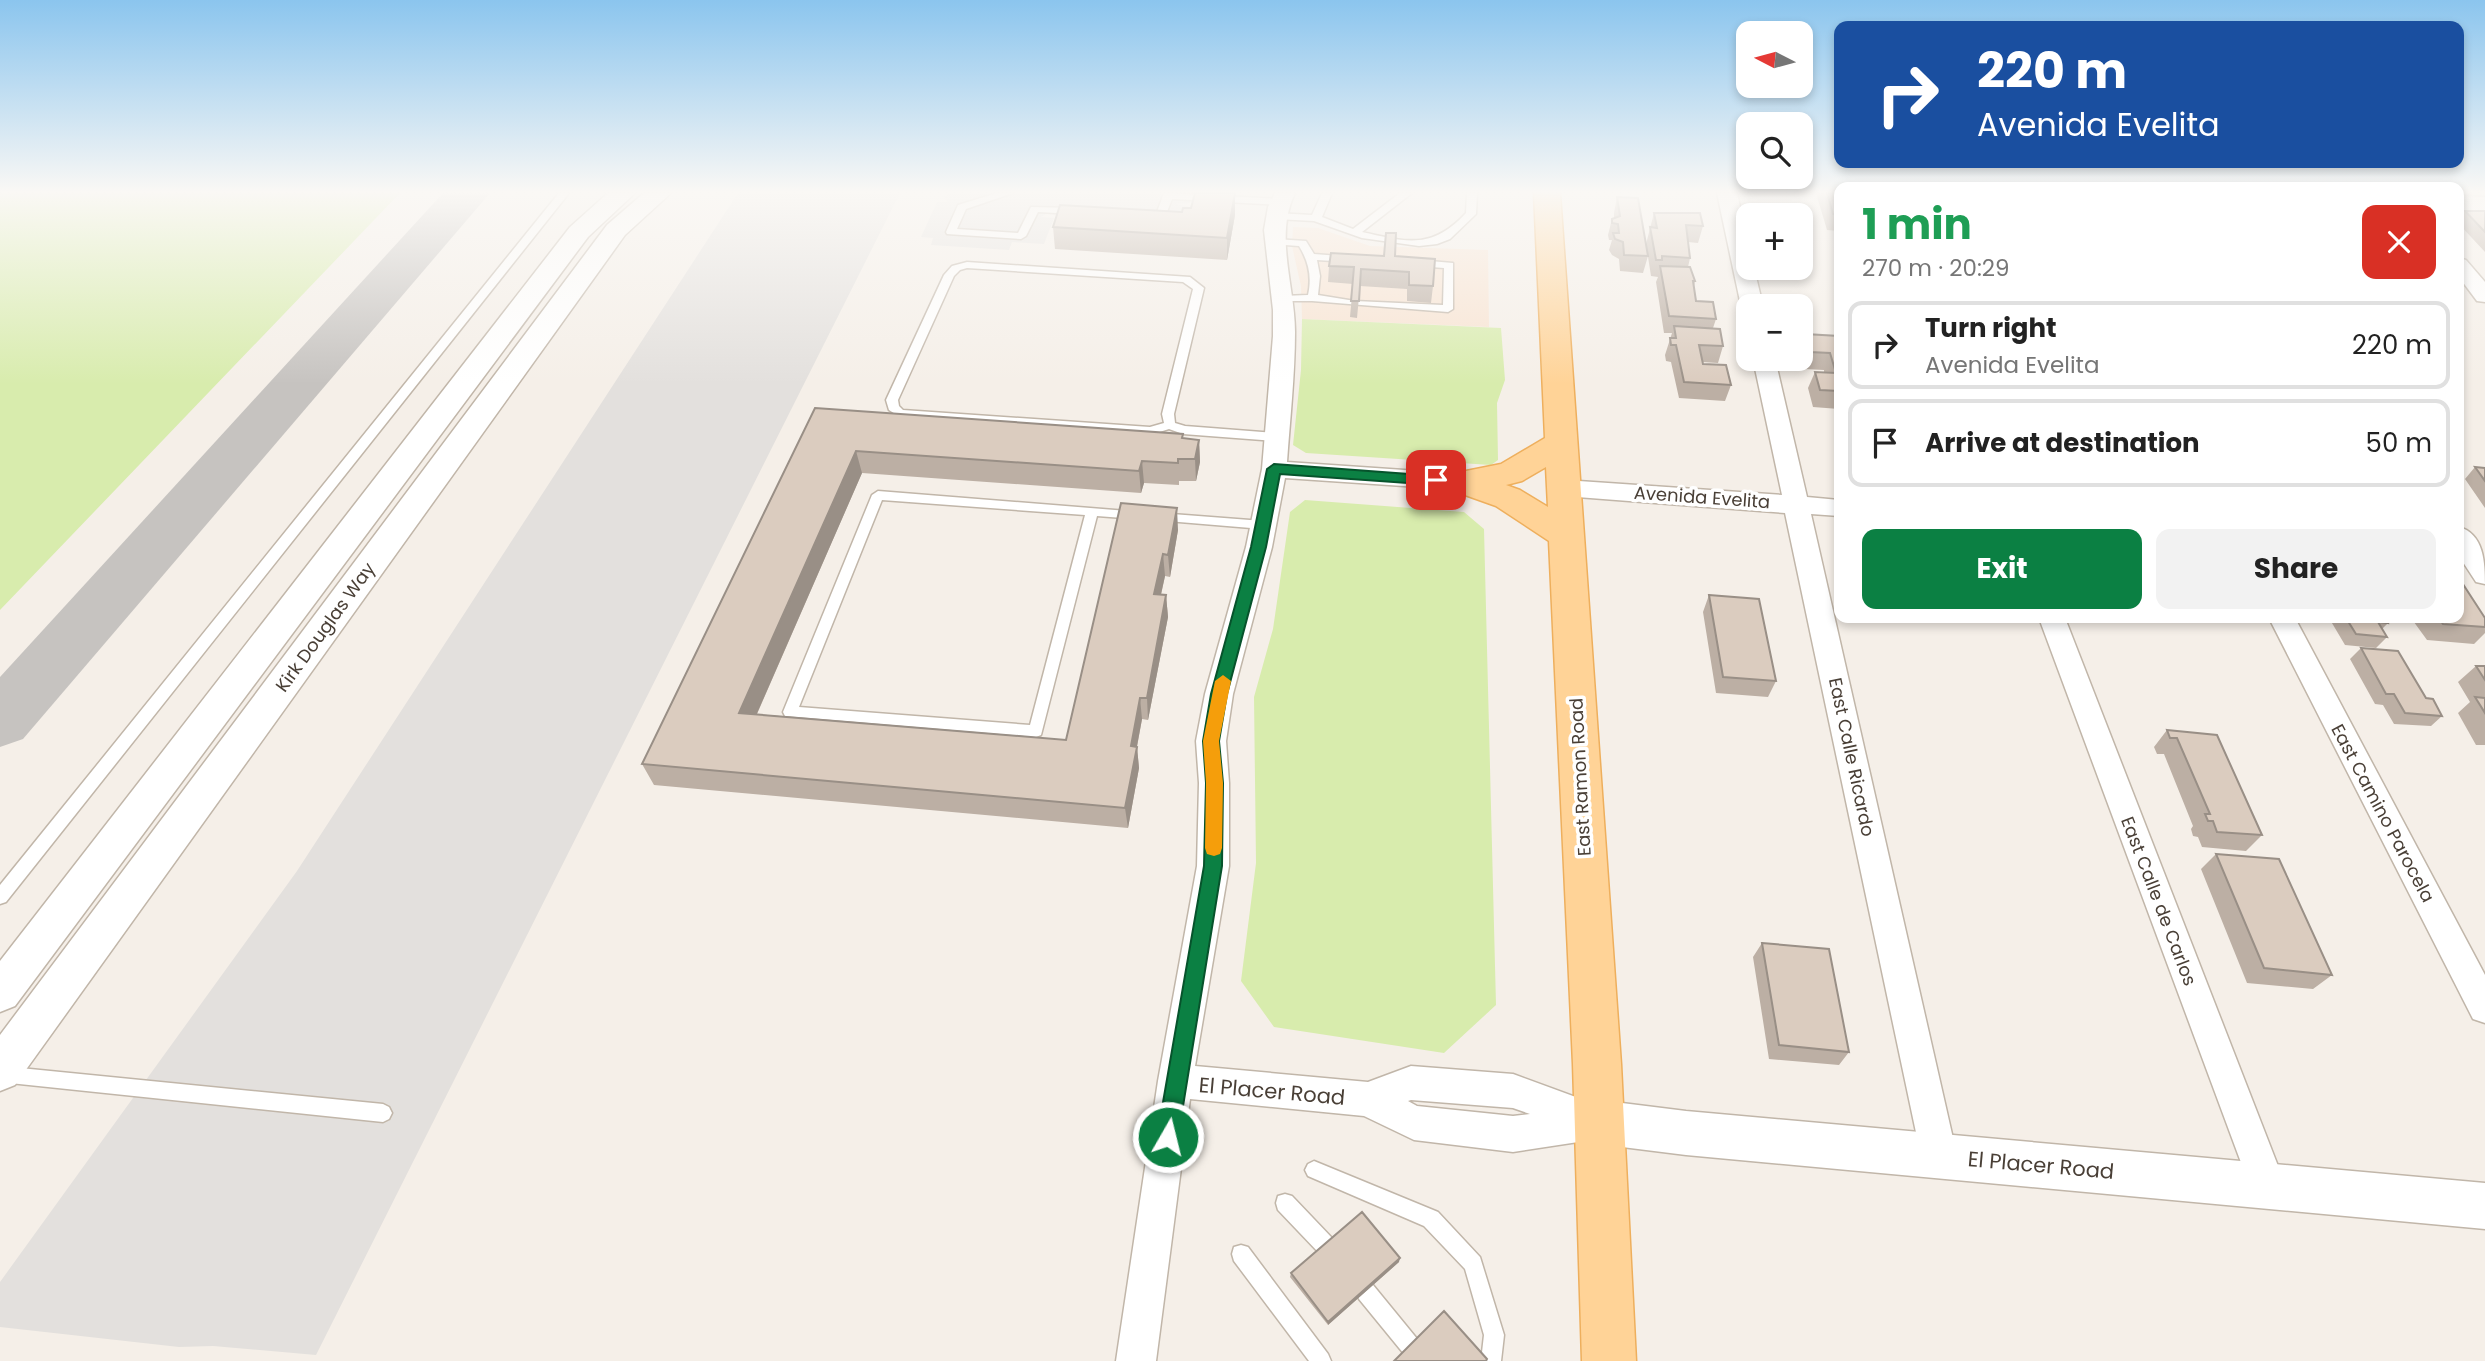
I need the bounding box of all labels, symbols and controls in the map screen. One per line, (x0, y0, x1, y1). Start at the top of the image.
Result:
north arrow (1736, 21, 1813, 98)
map controls (1736, 21, 1813, 371)
text: 220 m (1977, 37, 2127, 105)
icon: right (1862, 49, 1953, 140)
text: Avenida Evelita (1977, 102, 2220, 147)
button: search (1736, 112, 1813, 189)
text: 1 min (1862, 195, 1972, 254)
button: + (1736, 203, 1813, 280)
button: close (2362, 205, 2436, 279)
text: 270 m · 20:29 (1862, 252, 2010, 284)
button: − (1736, 294, 1813, 371)
text: Turn right (1925, 310, 2057, 346)
icon: right (1866, 326, 1904, 364)
text: 220 m (2352, 327, 2432, 363)
text: Avenida Evelita (1925, 349, 2099, 381)
icon: arrive (1866, 424, 1904, 462)
text: Arrive at destination (1925, 425, 2200, 461)
text: 50 m (2366, 425, 2432, 461)
pin (1406, 450, 1466, 510)
icon: arrive (1417, 461, 1455, 499)
street label: Avenida Evelita (1633, 480, 1771, 514)
button: Exit (1862, 529, 2142, 609)
button: Share (2156, 529, 2436, 609)
street label: Kirk Douglas Way (269, 557, 381, 697)
street label: East Calle Ricardo (1823, 675, 1881, 839)
street label: East Ramon Road (1563, 697, 1597, 857)
street label: East Camino Parocela (2325, 719, 2441, 907)
street label: East Calle de Carlos (2115, 813, 2203, 989)
street label: El Placer Road (1198, 1070, 1346, 1112)
position arrow (1131, 1100, 1205, 1174)
street label: El Placer Road (1967, 1144, 2115, 1186)

